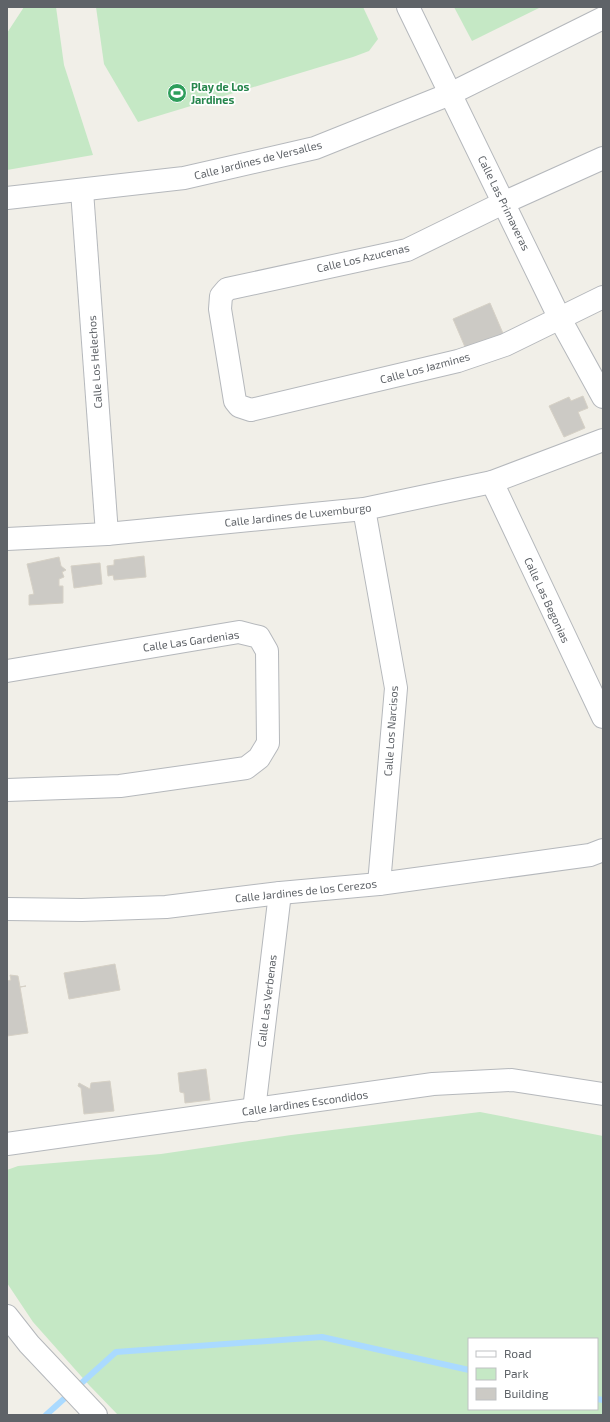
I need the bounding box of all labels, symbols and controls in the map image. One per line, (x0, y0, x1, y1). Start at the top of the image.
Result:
place label: Play de Los Jardines (191, 80, 250, 106)
sports icon: Play de Los Jardines (166, 82, 188, 104)
street label: Calle Jardines de Versalles (193, 137, 323, 182)
street label: Calle Las Primaveras (476, 153, 533, 253)
street label: Calle Los Azucenas (315, 240, 411, 275)
street label: Calle Los Helechos (85, 315, 104, 409)
street label: Calle Los Jazmines (378, 349, 472, 386)
street label: Calle Jardines de Luxemburgo (224, 500, 372, 529)
street label: Calle Las Begonias (522, 555, 573, 645)
street label: Calle Las Gardenias (142, 627, 240, 654)
street label: Calle Los Narcisos (381, 685, 400, 777)
street label: Calle Jardines de los Cerezos (234, 877, 378, 904)
street label: Calle Las Verbenas (254, 953, 279, 1048)
street label: Calle Jardines Escondidos (241, 1087, 369, 1118)
legend (468, 1338, 598, 1410)
text: Road (504, 1346, 532, 1360)
text: Park (504, 1366, 529, 1380)
text: Building (504, 1386, 549, 1400)

